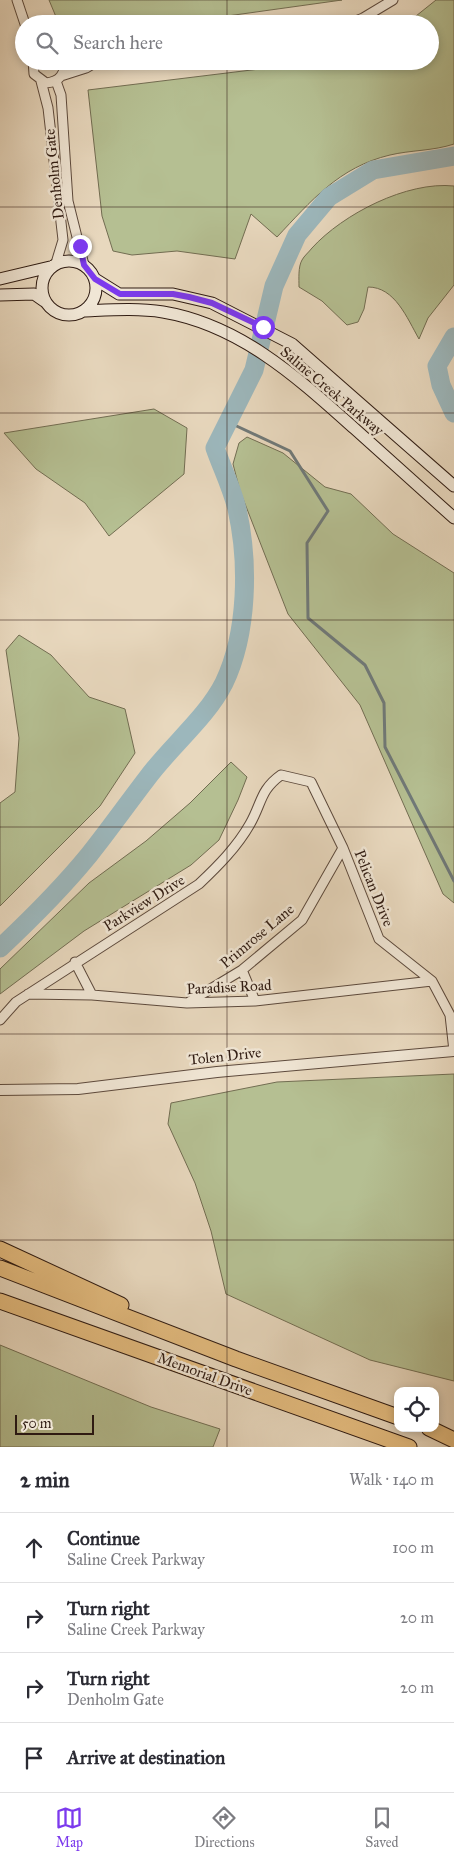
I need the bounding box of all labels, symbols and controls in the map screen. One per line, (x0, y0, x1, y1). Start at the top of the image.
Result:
search box (15, 15, 439, 70)
icon: search (33, 29, 61, 57)
text: Search here (73, 31, 163, 54)
street label: Denholm Gate (40, 128, 68, 220)
route end (69, 235, 92, 258)
route start (252, 316, 275, 339)
street label: Saline Creek Parkway (277, 343, 388, 440)
street label: Pelican Drive (350, 847, 398, 929)
street label: Parkview Drive (100, 871, 188, 935)
street label: Primrose Lane (216, 900, 298, 972)
street label: Paradise Road (186, 976, 272, 998)
street label: Tolen Drive (188, 1043, 262, 1069)
street label: Memorial Drive (155, 1348, 255, 1400)
map controls (394, 1387, 439, 1432)
button: locate (394, 1387, 439, 1432)
scale bar (15, 1412, 94, 1435)
text: 50 m (22, 1415, 51, 1432)
text: 2 min (20, 1467, 70, 1493)
text: Walk · 140 m (349, 1470, 434, 1489)
text: Continue (67, 1527, 140, 1550)
icon: ahead (20, 1534, 48, 1562)
text: 100 m (392, 1538, 434, 1557)
text: Saline Creek Parkway (67, 1550, 205, 1569)
text: Turn right (67, 1597, 150, 1620)
icon: right (20, 1604, 48, 1632)
text: 20 m (400, 1608, 434, 1627)
text: Saline Creek Parkway (67, 1620, 205, 1639)
text: Turn right (67, 1667, 150, 1690)
icon: right (20, 1674, 48, 1702)
text: 20 m (400, 1678, 434, 1697)
text: Denholm Gate (67, 1690, 164, 1709)
icon: arrive (20, 1744, 48, 1772)
text: Arrive at destination (67, 1746, 225, 1769)
tab: Map (55, 1804, 83, 1851)
tab: Directions (194, 1804, 255, 1851)
tab: Saved (365, 1804, 399, 1851)

